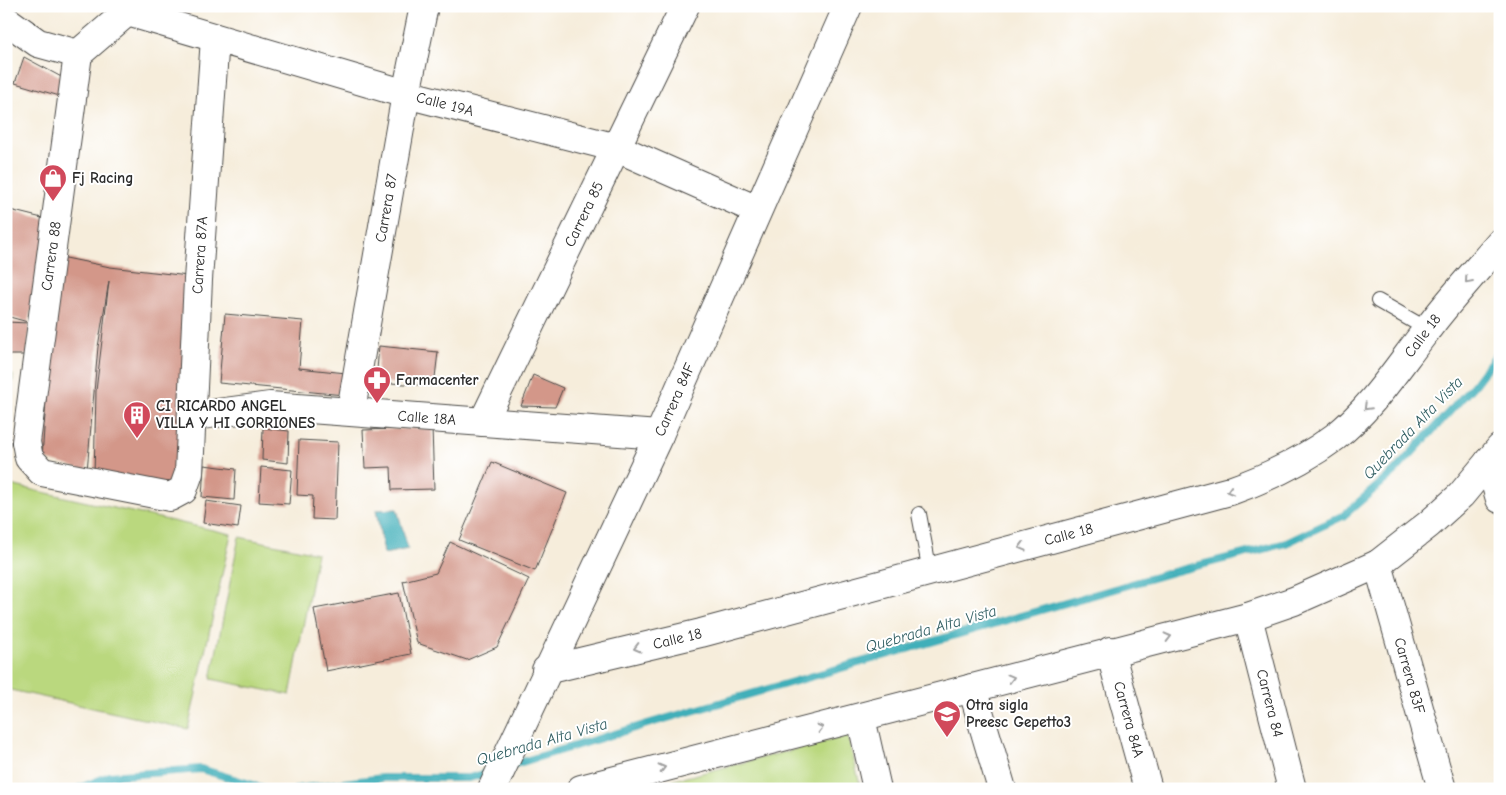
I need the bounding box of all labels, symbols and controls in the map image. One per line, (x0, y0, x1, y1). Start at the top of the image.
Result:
street label: Calle 19A (414, 88, 476, 120)
shop icon: Fj Racing (38, 163, 68, 202)
place label: Fj Racing (72, 169, 133, 187)
street label: Carrera 87 (371, 172, 401, 244)
street label: Carrera 85 (560, 179, 607, 250)
street label: Carrera 87A (188, 215, 211, 294)
street label: Carrera 88 (37, 220, 65, 292)
one-way arrow (1465, 274, 1474, 283)
street label: Calle 18 (1400, 310, 1445, 361)
street label: Carrera 84F (651, 360, 699, 439)
pharmacy icon: Farmacenter (362, 365, 392, 404)
place label: Farmacenter (396, 371, 478, 389)
water label: Quebrada Alta Vista (1359, 373, 1467, 483)
place label: CI RICARDO ANGEL VILLA Y HI GORRIONES (156, 397, 315, 432)
building icon: CI RICARDO ANGEL VILLA Y HI GORRIONES (122, 400, 152, 439)
one-way arrow (1364, 401, 1373, 410)
street label: Calle 18A (397, 407, 457, 429)
one-way arrow (1226, 485, 1234, 495)
street label: Calle 18 (1042, 519, 1095, 549)
one-way arrow (1018, 541, 1026, 552)
water label: Quebrada Alta Vista (863, 602, 999, 656)
street label: Calle 18 (651, 624, 704, 653)
one-way arrow (1163, 632, 1172, 643)
street label: Carrera 83F (1390, 635, 1429, 716)
one-way arrow (632, 642, 641, 653)
street label: Carrera 84 (1253, 667, 1287, 739)
one-way arrow (1006, 673, 1014, 683)
street label: Carrera 84A (1110, 679, 1148, 760)
place label: Otra sigla Preesc Gepetto3 (966, 696, 1071, 731)
school or university icon: Otra sigla Preesc Gepetto3 (932, 699, 962, 738)
water label: Quebrada Alta Vista (474, 715, 610, 769)
one-way arrow (815, 723, 824, 734)
one-way arrow (658, 763, 667, 774)

